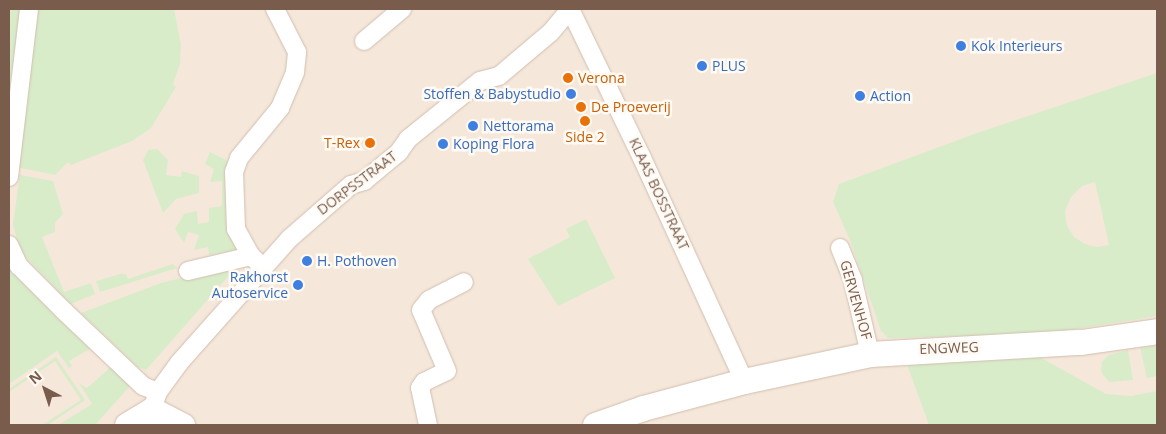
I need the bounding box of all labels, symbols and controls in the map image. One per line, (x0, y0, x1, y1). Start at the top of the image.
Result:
place label: Kok Interieurs (971, 38, 1062, 54)
marker: Kok Interieurs (955, 40, 967, 52)
place label: PLUS (712, 58, 746, 74)
marker: PLUS (696, 60, 708, 72)
place label: Verona (578, 70, 625, 86)
marker: Verona (562, 72, 574, 84)
place label: Stoffen & Babystudio (423, 86, 561, 102)
marker: Stoffen & Babystudio (565, 88, 577, 100)
place label: Action (870, 88, 911, 104)
marker: Action (854, 90, 866, 102)
place label: De Proeverij (591, 99, 671, 115)
marker: De Proeverij (575, 101, 587, 113)
marker: Side 2 (579, 115, 591, 127)
place label: Nettorama (483, 118, 554, 134)
marker: Nettorama (467, 120, 479, 132)
place label: Side 2 (565, 129, 605, 145)
place label: T-Rex (324, 135, 360, 151)
street label: KLAAS BOSSTRAAT (626, 135, 692, 253)
place label: Koping Flora (453, 136, 535, 152)
marker: T-Rex (364, 137, 376, 149)
marker: Koping Flora (437, 138, 449, 150)
street label: DORPSSTRAAT (314, 148, 400, 218)
place label: H. Pothoven (317, 253, 397, 269)
marker: H. Pothoven (301, 255, 313, 267)
street label: GERVENHOF (837, 258, 875, 342)
place label: Rakhorst Autoservice (212, 269, 288, 302)
marker: Rakhorst Autoservice (292, 279, 304, 291)
street label: ENGWEG (919, 339, 979, 357)
north arrow (20, 364, 70, 414)
text: N (25, 366, 46, 388)

